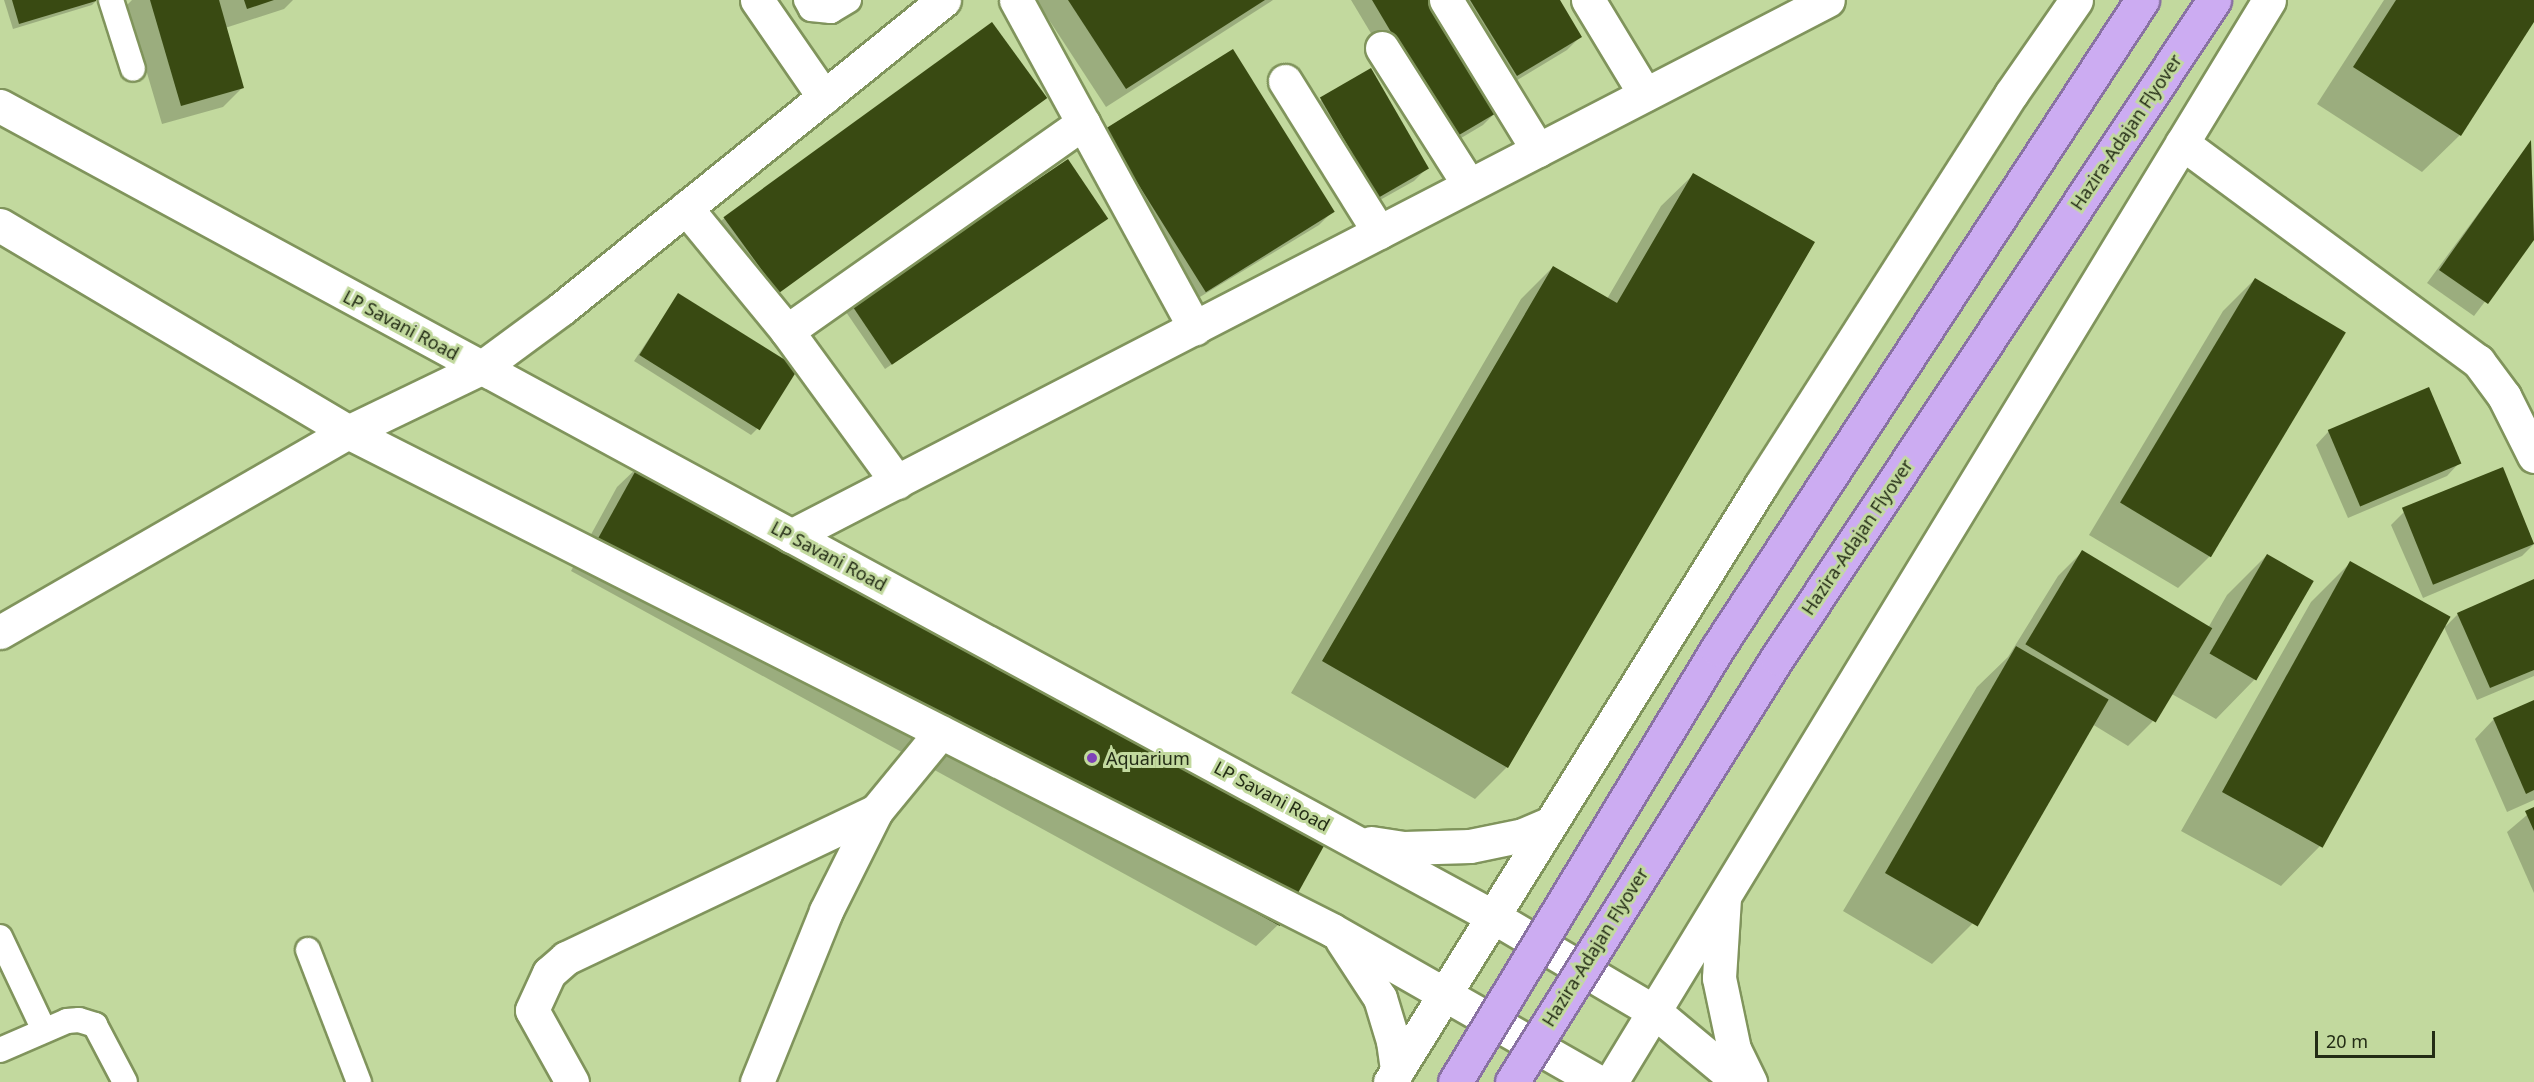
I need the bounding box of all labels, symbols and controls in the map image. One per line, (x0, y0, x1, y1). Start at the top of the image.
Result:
street label: Hazira-Adajan Flyover (2066, 50, 2186, 214)
street label: LP Savani Road (339, 285, 463, 365)
street label: Hazira-Adajan Flyover (1797, 455, 1917, 619)
street label: LP Savani Road (767, 516, 891, 596)
place label: Aquarium (1106, 747, 1190, 769)
marker: Aquarium (1083, 749, 1101, 767)
street label: LP Savani Road (1210, 756, 1334, 836)
street label: Hazira-Adajan Flyover (1537, 864, 1653, 1030)
scale bar (2318, 1019, 2438, 1057)
text: 20 m (2326, 1029, 2368, 1053)

